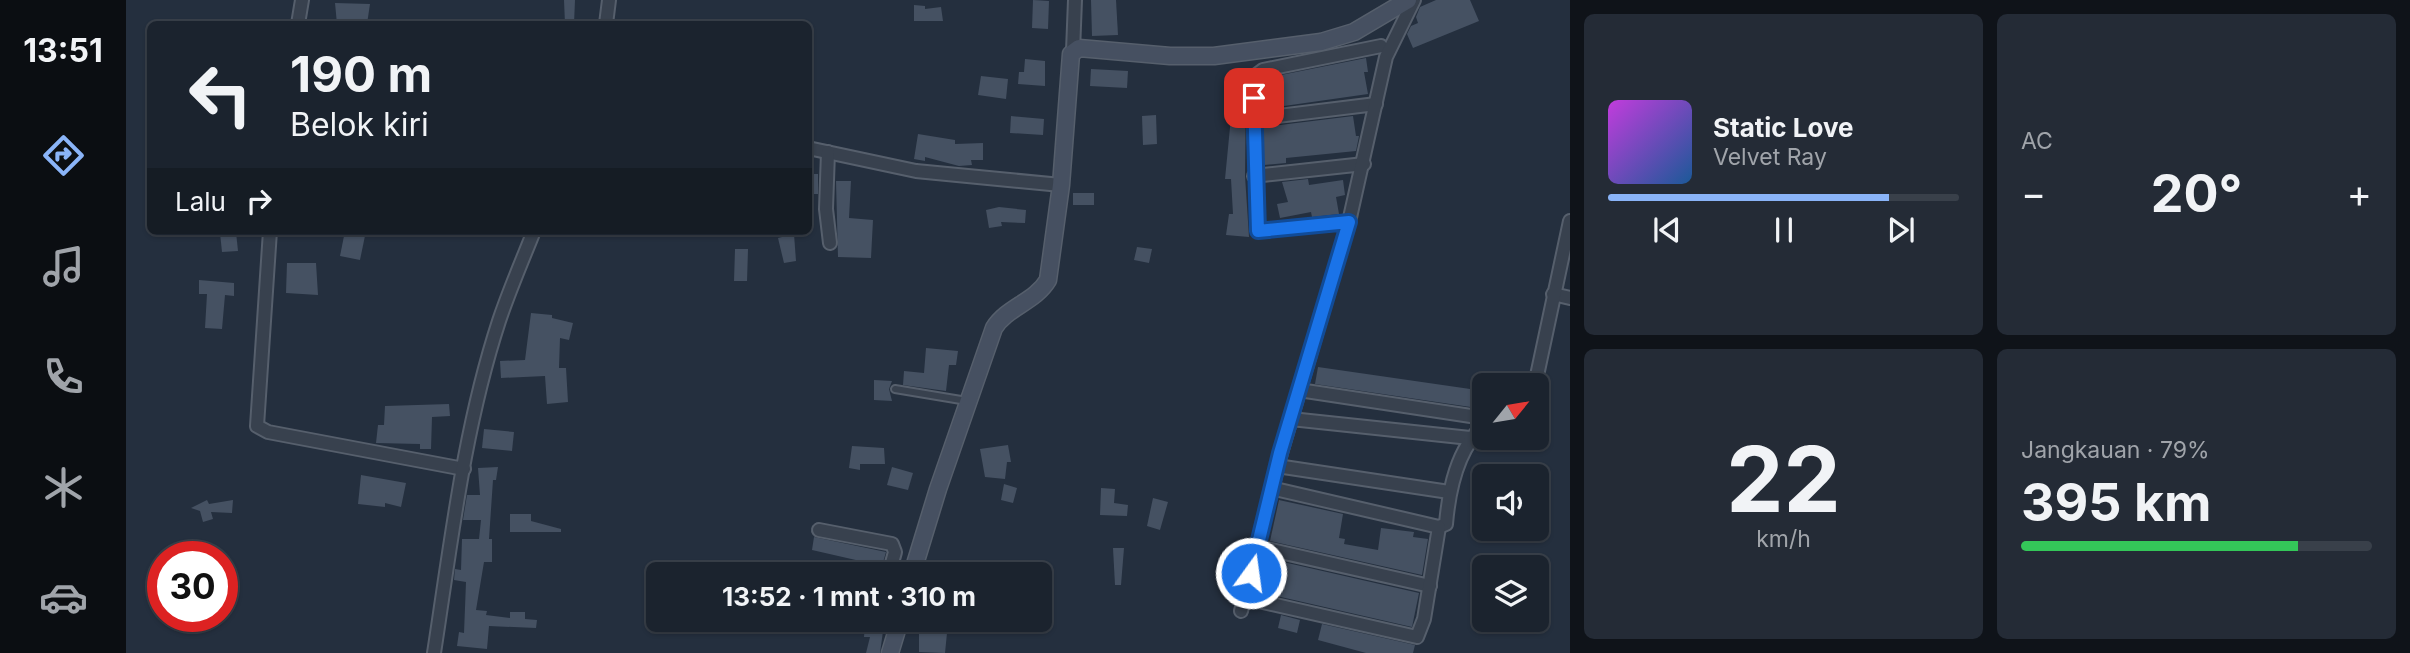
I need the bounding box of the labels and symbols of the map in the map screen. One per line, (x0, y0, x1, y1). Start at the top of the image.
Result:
pin (1224, 68, 1284, 128)
north arrow (1472, 373, 1549, 450)
position arrow (1214, 536, 1288, 610)
speed limit sign: 30 (147, 541, 238, 632)

